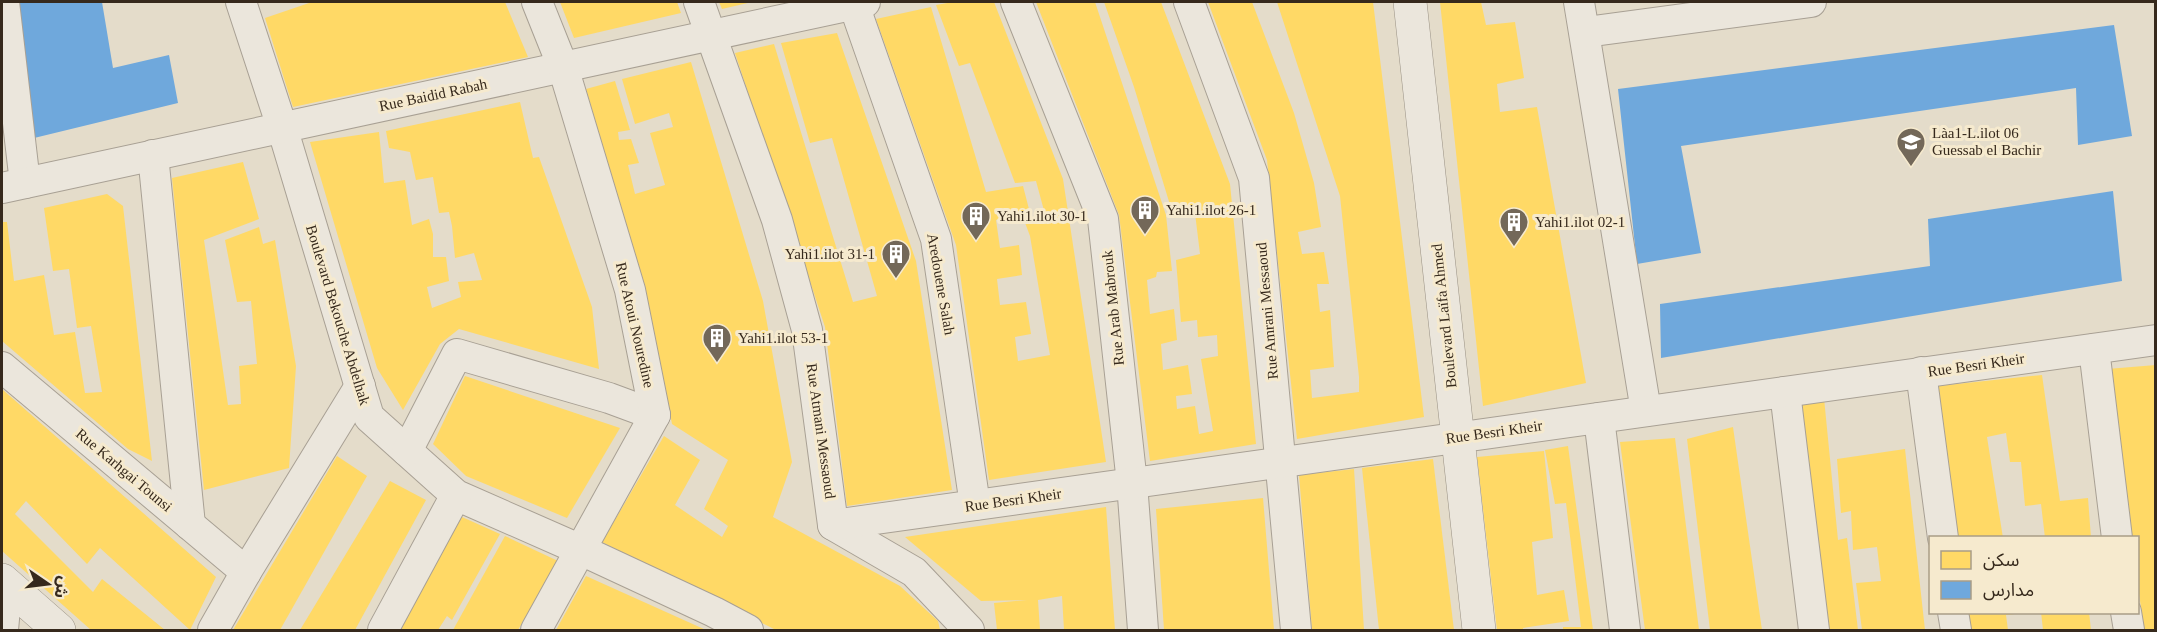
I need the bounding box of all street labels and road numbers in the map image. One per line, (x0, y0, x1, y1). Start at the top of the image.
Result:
street label: Rue Baidid Rabah (378, 76, 489, 114)
street label: Boulevard Bekouche Abdelhak (303, 223, 373, 407)
street label: Aredouene Salah (924, 232, 958, 337)
street label: Rue Amrani Messaoud (1253, 241, 1281, 380)
street label: Boulevard Laïfa Ahmed (1428, 243, 1460, 389)
street label: Rue Arab Mabrouk (1099, 249, 1127, 366)
street label: Rue Atoui Nouredine (613, 261, 657, 390)
street label: Rue Besri Kheir (1927, 350, 2025, 380)
street label: Rue Atmani Messaoud (804, 362, 839, 500)
street label: Rue Besri Kheir (1445, 417, 1543, 447)
street label: Rue Karhgai Tounsi (73, 425, 175, 515)
street label: Rue Besri Kheir (964, 485, 1062, 515)

